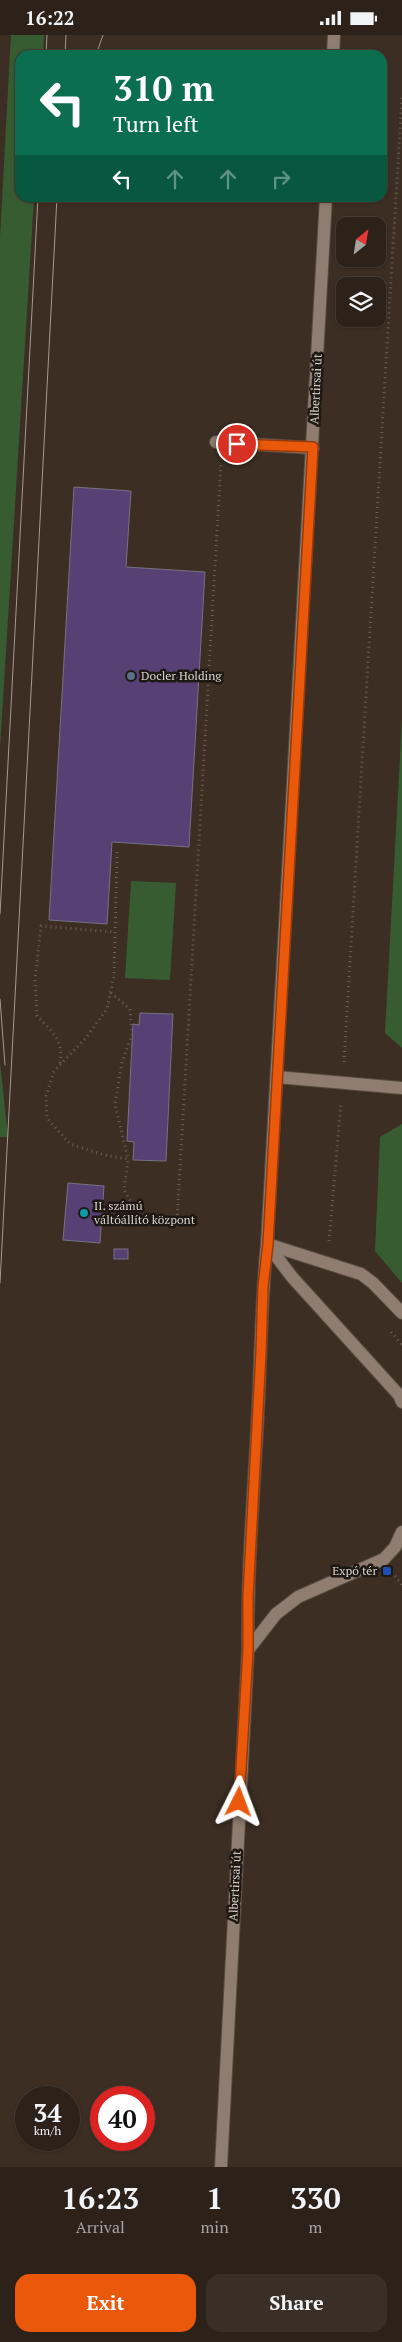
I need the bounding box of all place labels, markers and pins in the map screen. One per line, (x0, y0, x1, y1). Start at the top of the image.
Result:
pin (216, 423, 258, 465)
place label: Docler Holding (141, 668, 222, 683)
marker: Docler Holding (125, 670, 137, 682)
place label: II. számú váltóállító központ (93, 1198, 196, 1227)
marker: II. számú váltóállító központ (78, 1207, 90, 1219)
place label: Expó tér (332, 1563, 377, 1578)
marker: Expó tér (381, 1565, 393, 1577)

